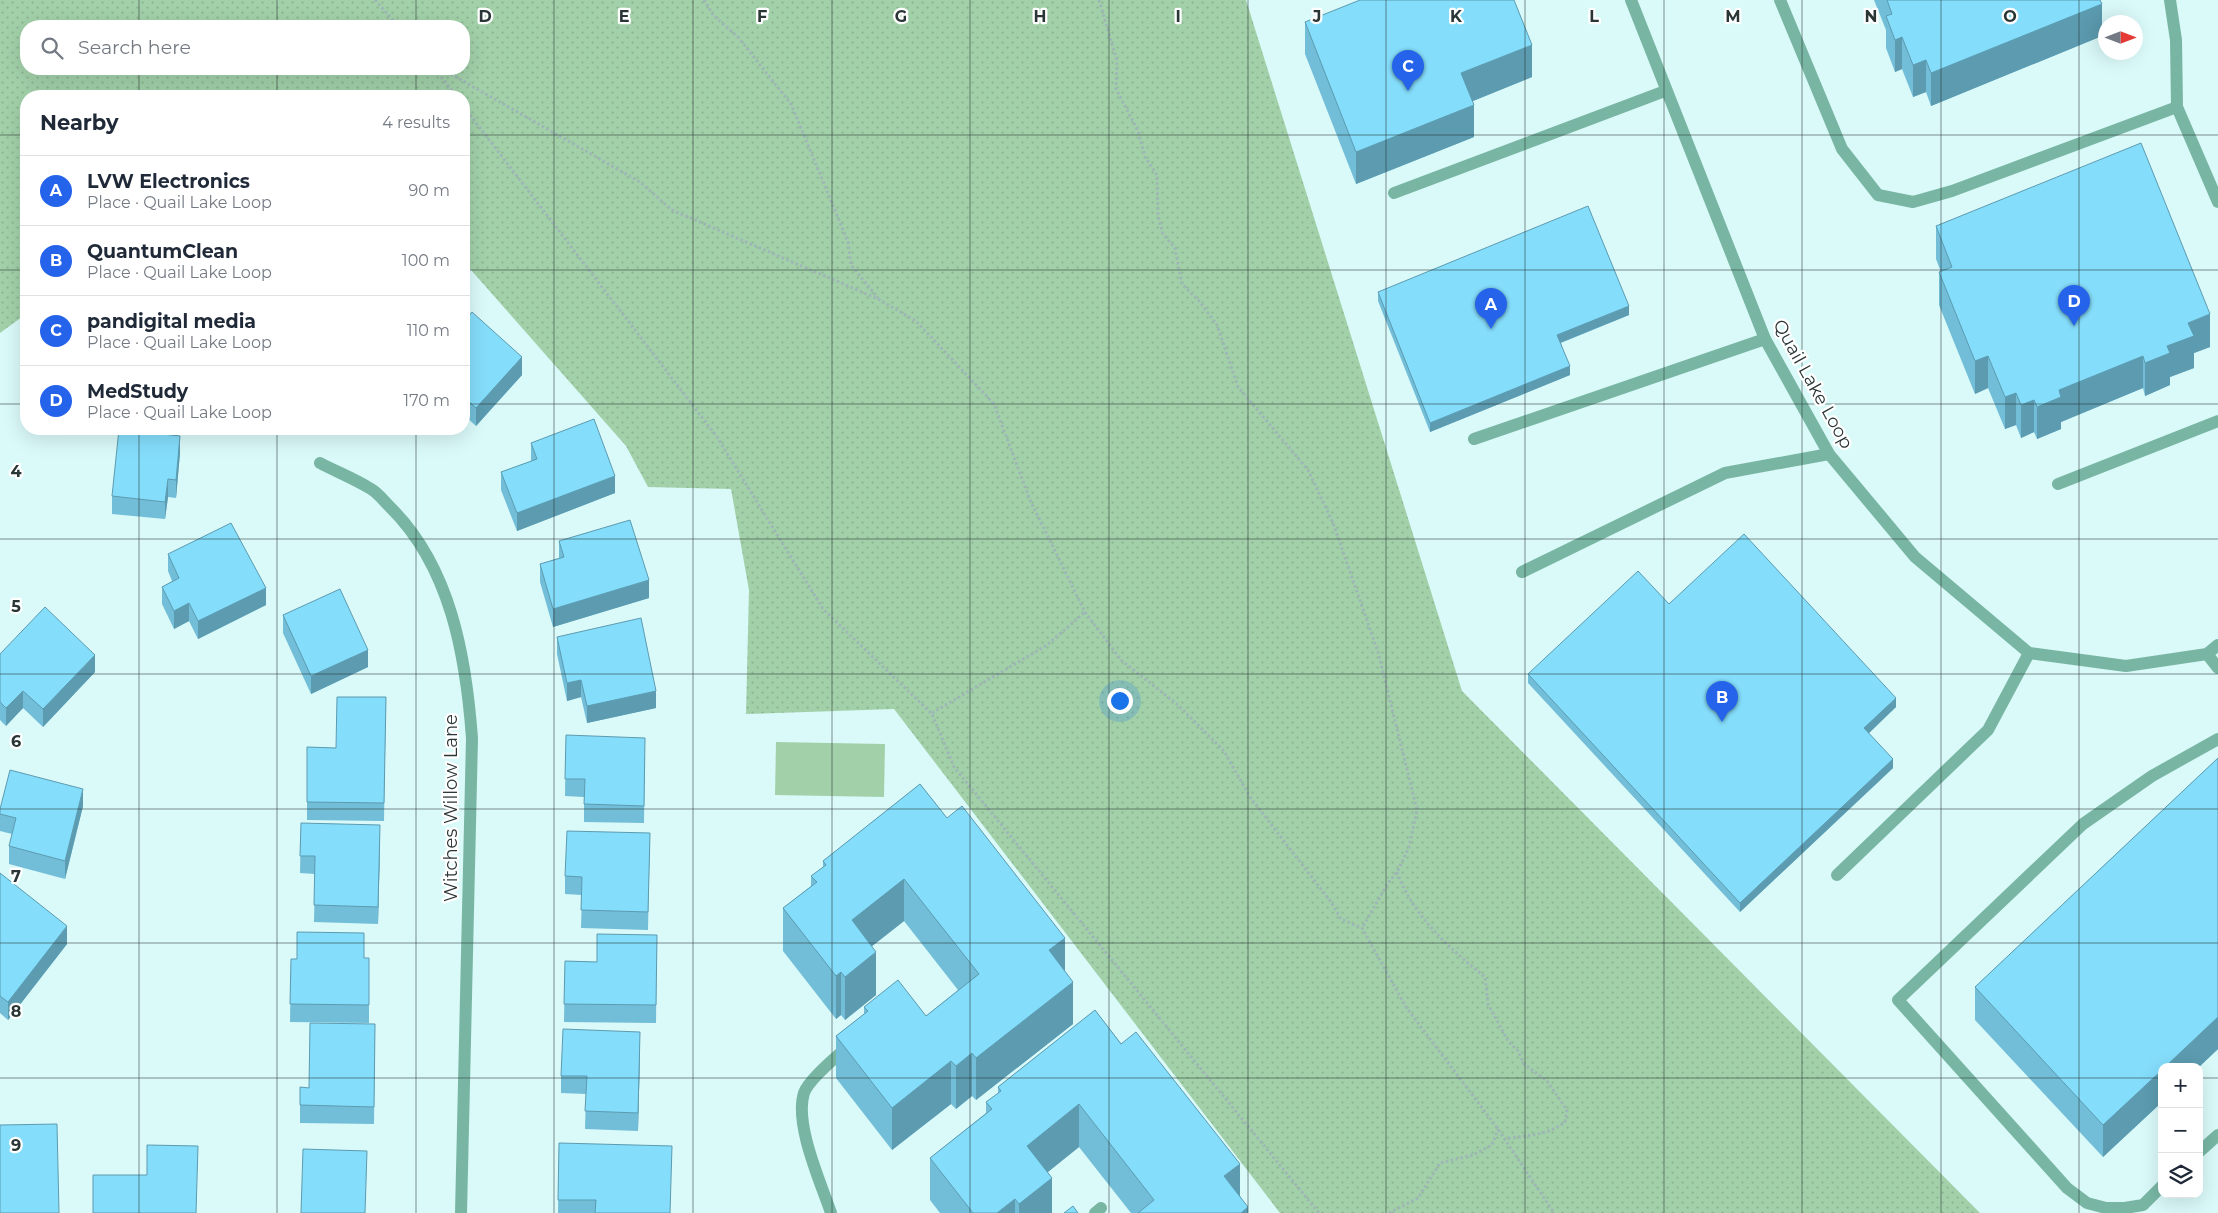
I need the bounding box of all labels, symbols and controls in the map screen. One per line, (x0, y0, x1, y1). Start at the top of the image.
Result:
text: D (478, 7, 492, 26)
text: E (619, 7, 629, 26)
text: F (757, 7, 767, 26)
text: G (895, 7, 907, 26)
text: H (1034, 7, 1046, 26)
text: I (1175, 7, 1181, 26)
text: J (1312, 7, 1321, 26)
text: K (1450, 7, 1463, 26)
text: L (1589, 7, 1599, 26)
text: M (1725, 7, 1741, 26)
text: N (1865, 7, 1877, 26)
text: O (2003, 7, 2017, 26)
north arrow (2098, 15, 2143, 60)
search box (20, 20, 470, 75)
icon: search (38, 34, 66, 62)
text: Search here (78, 36, 191, 59)
pin: C (1392, 50, 1424, 91)
text: Nearby (40, 110, 119, 135)
text: 4 results (382, 113, 450, 132)
text: LVW Electronics (87, 170, 250, 193)
text: A (50, 181, 62, 200)
text: 90 m (408, 181, 450, 200)
text: Place · Quail Lake Loop (87, 193, 272, 212)
text: QuantumClean (87, 240, 238, 263)
text: B (50, 251, 62, 270)
text: 100 m (402, 251, 450, 270)
text: Place · Quail Lake Loop (87, 263, 272, 282)
pin: D (2058, 285, 2090, 326)
pin: A (1475, 288, 1507, 329)
text: pandigital media (87, 310, 256, 333)
street label: Quail Lake Loop (1768, 315, 1858, 453)
text: C (50, 321, 62, 340)
text: 110 m (407, 321, 450, 340)
text: Place · Quail Lake Loop (87, 333, 272, 352)
text: MedStudy (87, 380, 188, 403)
text: D (49, 391, 63, 410)
text: 170 m (403, 391, 450, 410)
text: Place · Quail Lake Loop (87, 403, 272, 422)
text: 4 (10, 462, 22, 481)
text: 5 (11, 597, 21, 616)
pin: B (1706, 681, 1738, 722)
your location (1107, 688, 1133, 714)
street label: Witches Willow Lane (440, 714, 462, 902)
text: 6 (11, 732, 21, 751)
text: 7 (11, 867, 21, 886)
text: 8 (11, 1002, 21, 1021)
map controls (2158, 1063, 2203, 1198)
button: + (2158, 1063, 2203, 1108)
button: − (2158, 1108, 2203, 1153)
text: 9 (11, 1136, 21, 1155)
button: layers (2158, 1153, 2203, 1198)

